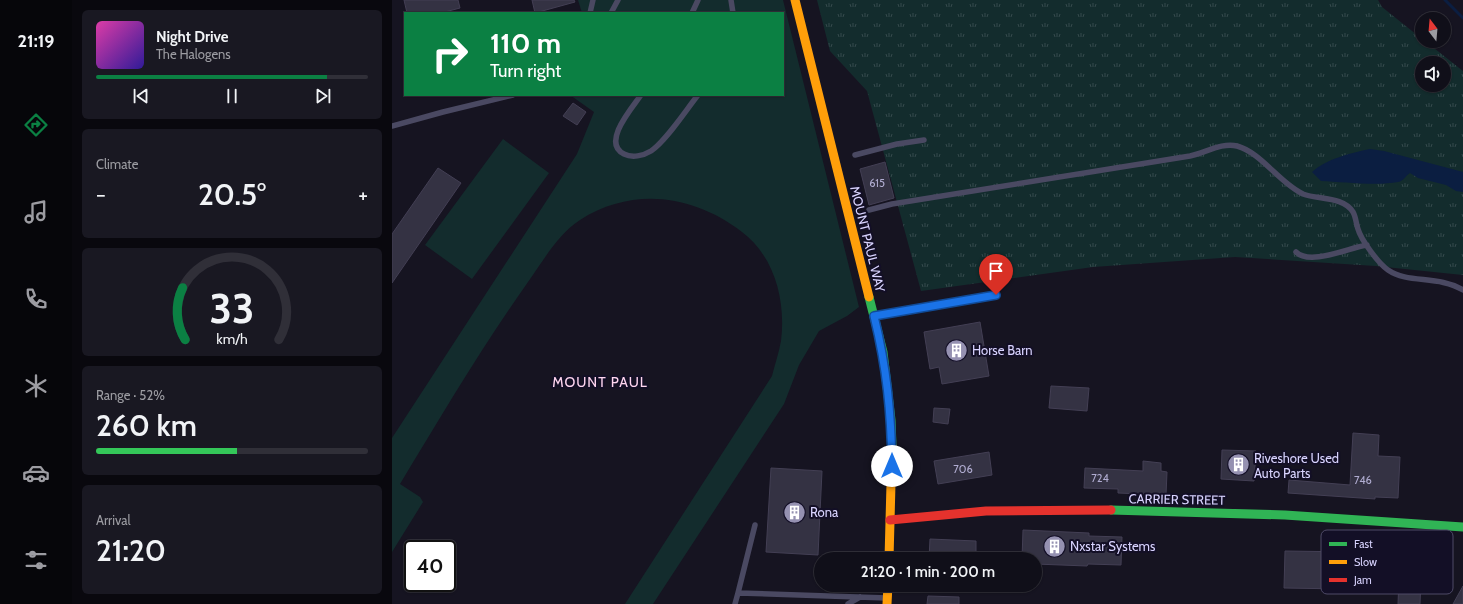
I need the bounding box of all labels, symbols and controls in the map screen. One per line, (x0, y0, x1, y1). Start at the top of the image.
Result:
north arrow (1415, 12, 1451, 48)
map controls (1415, 12, 1451, 92)
text: 110 m (490, 26, 561, 60)
text: Night Drive (156, 28, 229, 46)
icon: right (424, 28, 476, 80)
text: 21:19 (18, 30, 54, 52)
text: The Halogens (156, 46, 231, 62)
button: sound (1415, 56, 1451, 92)
text: Turn right (490, 60, 561, 82)
icon: previous (130, 85, 152, 107)
icon: pause (221, 85, 243, 107)
icon: next (312, 85, 334, 107)
icon: directions (22, 111, 50, 139)
text: Climate (96, 156, 138, 172)
text: 20.5° (198, 176, 266, 213)
house number: 615 (869, 176, 885, 190)
text: − (96, 181, 106, 208)
text: + (358, 181, 368, 208)
street label: MOUNT PAUL WAY (847, 184, 889, 294)
icon: music (22, 198, 50, 226)
pin (979, 254, 1013, 295)
icon: arrive (985, 260, 1007, 282)
text: 33 (210, 283, 254, 333)
icon: phone (22, 285, 50, 313)
text: km/h (216, 330, 248, 348)
building icon: Horse Barn (943, 337, 969, 363)
place label: Horse Barn (972, 342, 1033, 358)
icon: climate (22, 372, 50, 400)
district label: MOUNT PAUL (552, 373, 648, 391)
text: Range · 52% (96, 387, 165, 403)
text: 260 km (96, 407, 197, 444)
position arrow (871, 445, 913, 487)
place label: Riveshore Used Auto Parts (1254, 450, 1339, 481)
building icon: Riveshore Used Auto Parts (1225, 452, 1251, 478)
icon: car (22, 459, 50, 487)
house number: 706 (953, 462, 973, 476)
house number: 724 (1091, 471, 1109, 485)
house number: 746 (1354, 473, 1372, 487)
street label: CARRIER STREET (1129, 490, 1226, 508)
building icon: Rona (781, 499, 807, 525)
place label: Rona (810, 504, 839, 520)
text: Arrival (96, 512, 131, 528)
legend (1321, 530, 1453, 594)
text: 21:20 (96, 532, 166, 569)
building icon: Nxstar Systems (1042, 533, 1068, 559)
text: Fast (1354, 537, 1373, 551)
place label: Nxstar Systems (1070, 538, 1156, 554)
speed limit sign: 40 (404, 540, 456, 592)
icon: filters (22, 546, 50, 574)
text: Slow (1354, 555, 1377, 569)
text: 21:20 · 1 min · 200 m (861, 563, 995, 581)
text: Jam (1353, 573, 1372, 587)

